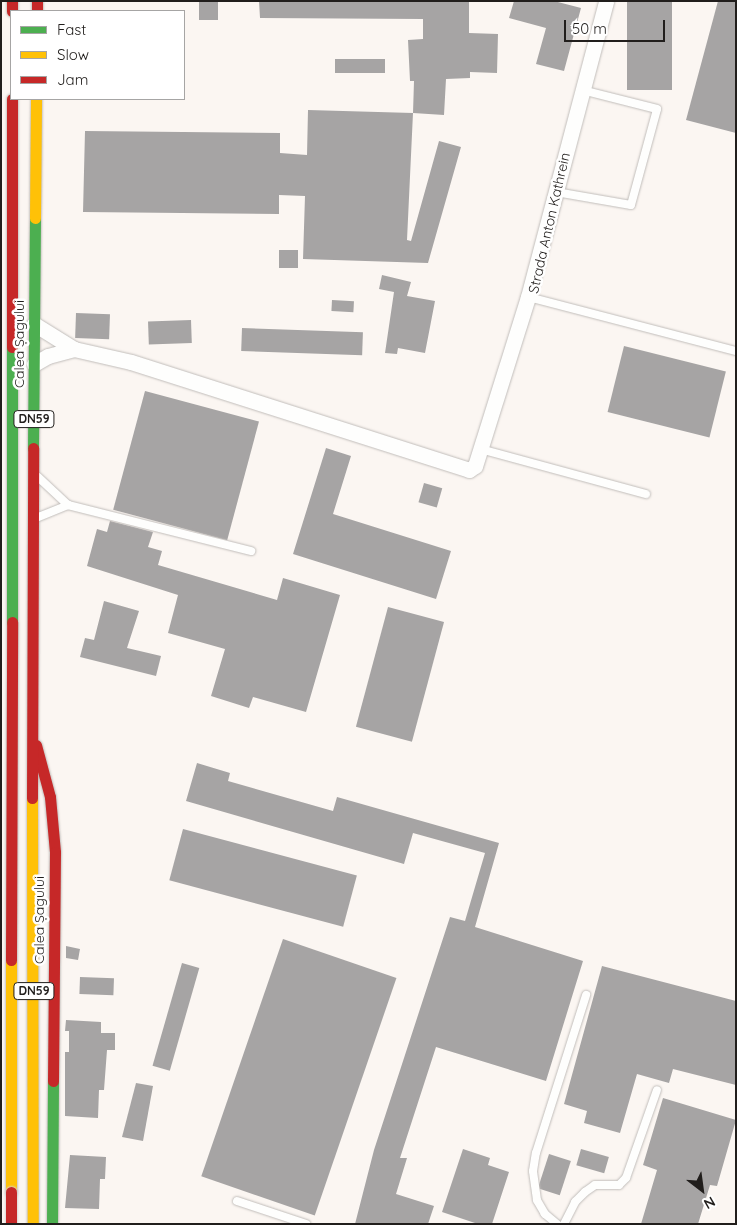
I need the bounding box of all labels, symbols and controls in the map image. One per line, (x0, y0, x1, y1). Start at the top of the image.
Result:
legend (10, 10, 185, 100)
scale bar (567, 10, 668, 42)
text: 50 m (572, 19, 607, 38)
text: Fast (57, 20, 86, 39)
text: Slow (57, 45, 89, 64)
text: Jam (57, 70, 88, 89)
street label: Strada Anton Kathrein (525, 151, 573, 295)
street label: Calea Șagului (11, 300, 27, 388)
road number: DN59 (13, 409, 55, 428)
street label: Calea Șagului (31, 876, 47, 964)
road number: DN59 (13, 981, 55, 1000)
north arrow (677, 1165, 727, 1215)
text: N (701, 1193, 718, 1213)

